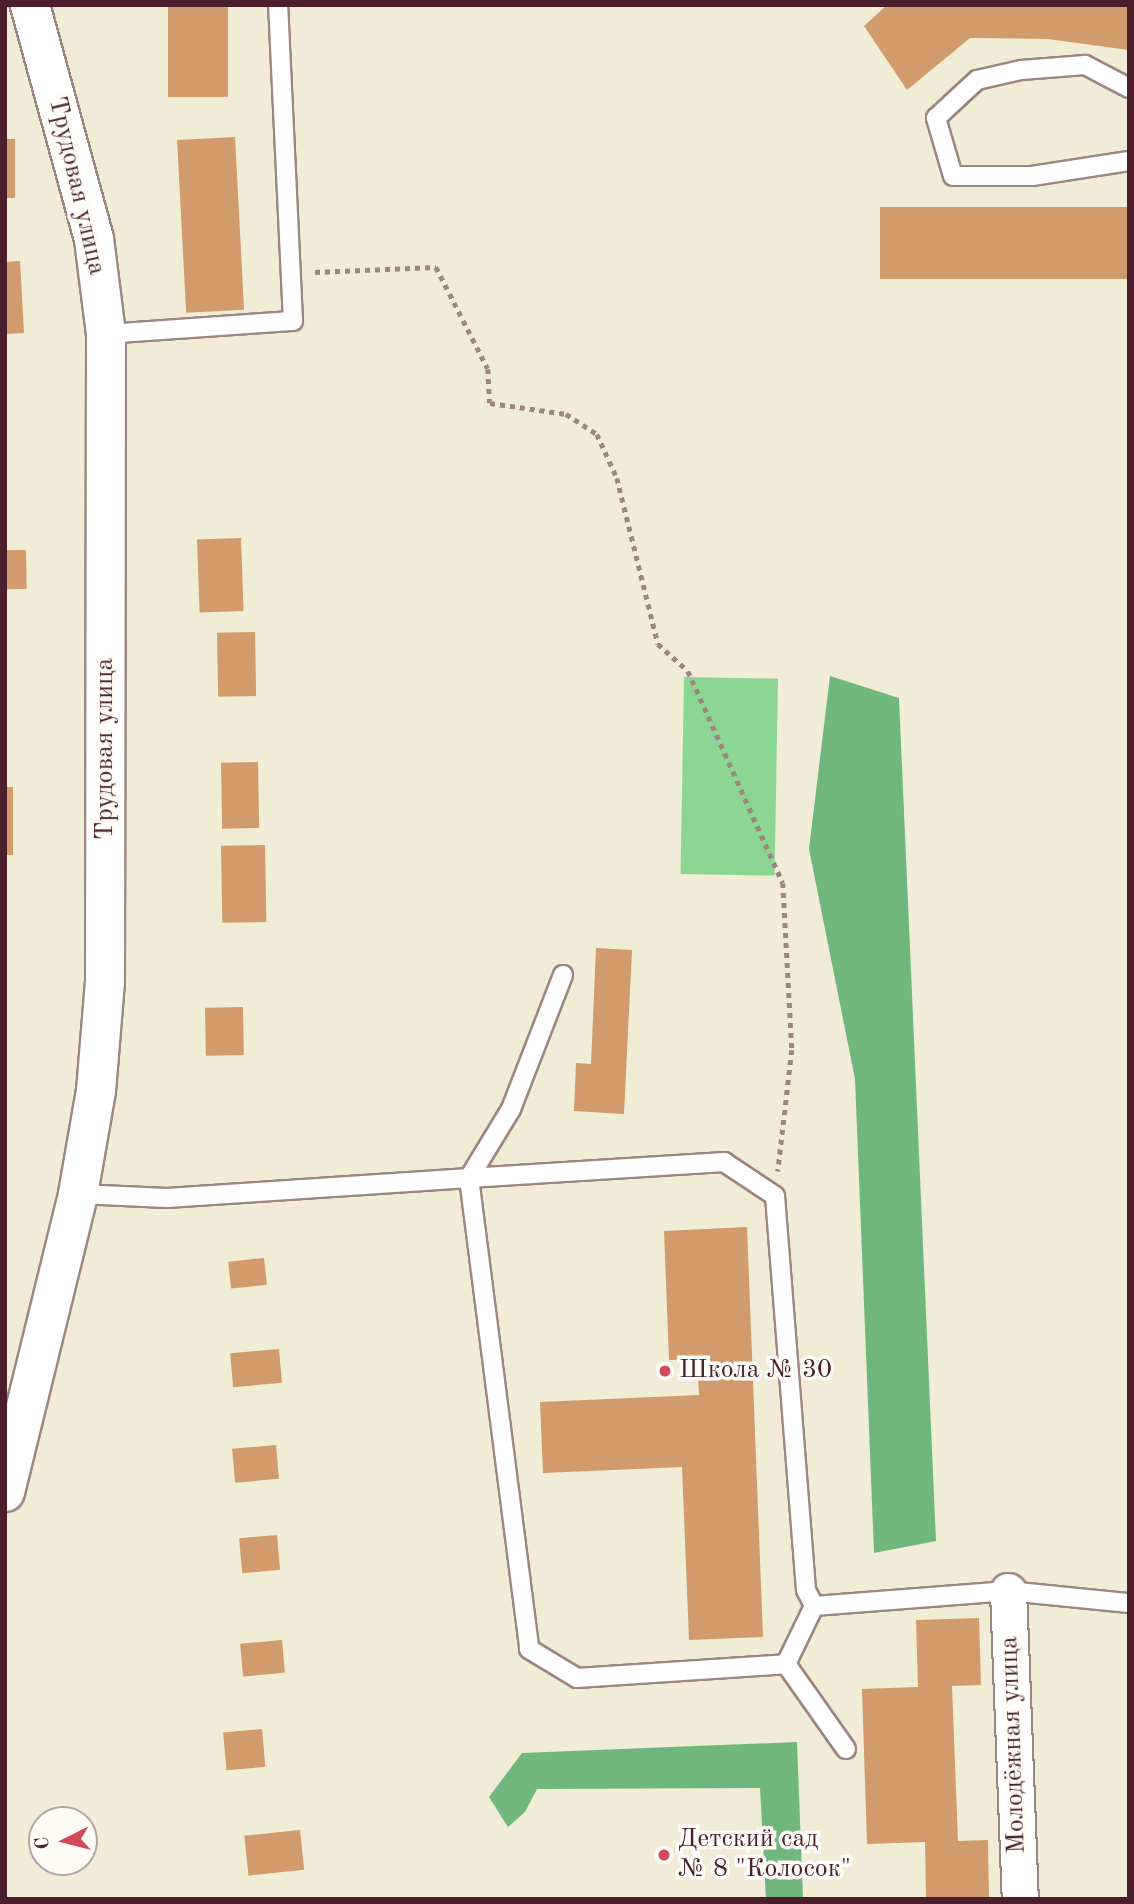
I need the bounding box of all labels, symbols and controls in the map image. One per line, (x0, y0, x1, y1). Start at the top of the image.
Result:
street label: Трудовая улица (40, 94, 112, 278)
street label: Трудовая улица (90, 658, 122, 840)
place label: Школа № 30 (679, 1355, 832, 1387)
marker: Школа № 30 (657, 1363, 673, 1379)
street label: Молодёжная улица (995, 1636, 1033, 1854)
north arrow (28, 1806, 98, 1876)
place label: Детский сад № 8 "Колосок" (678, 1824, 851, 1885)
text: С (34, 1836, 54, 1850)
marker: Детский сад № 8 "Колосок" (656, 1847, 672, 1863)

